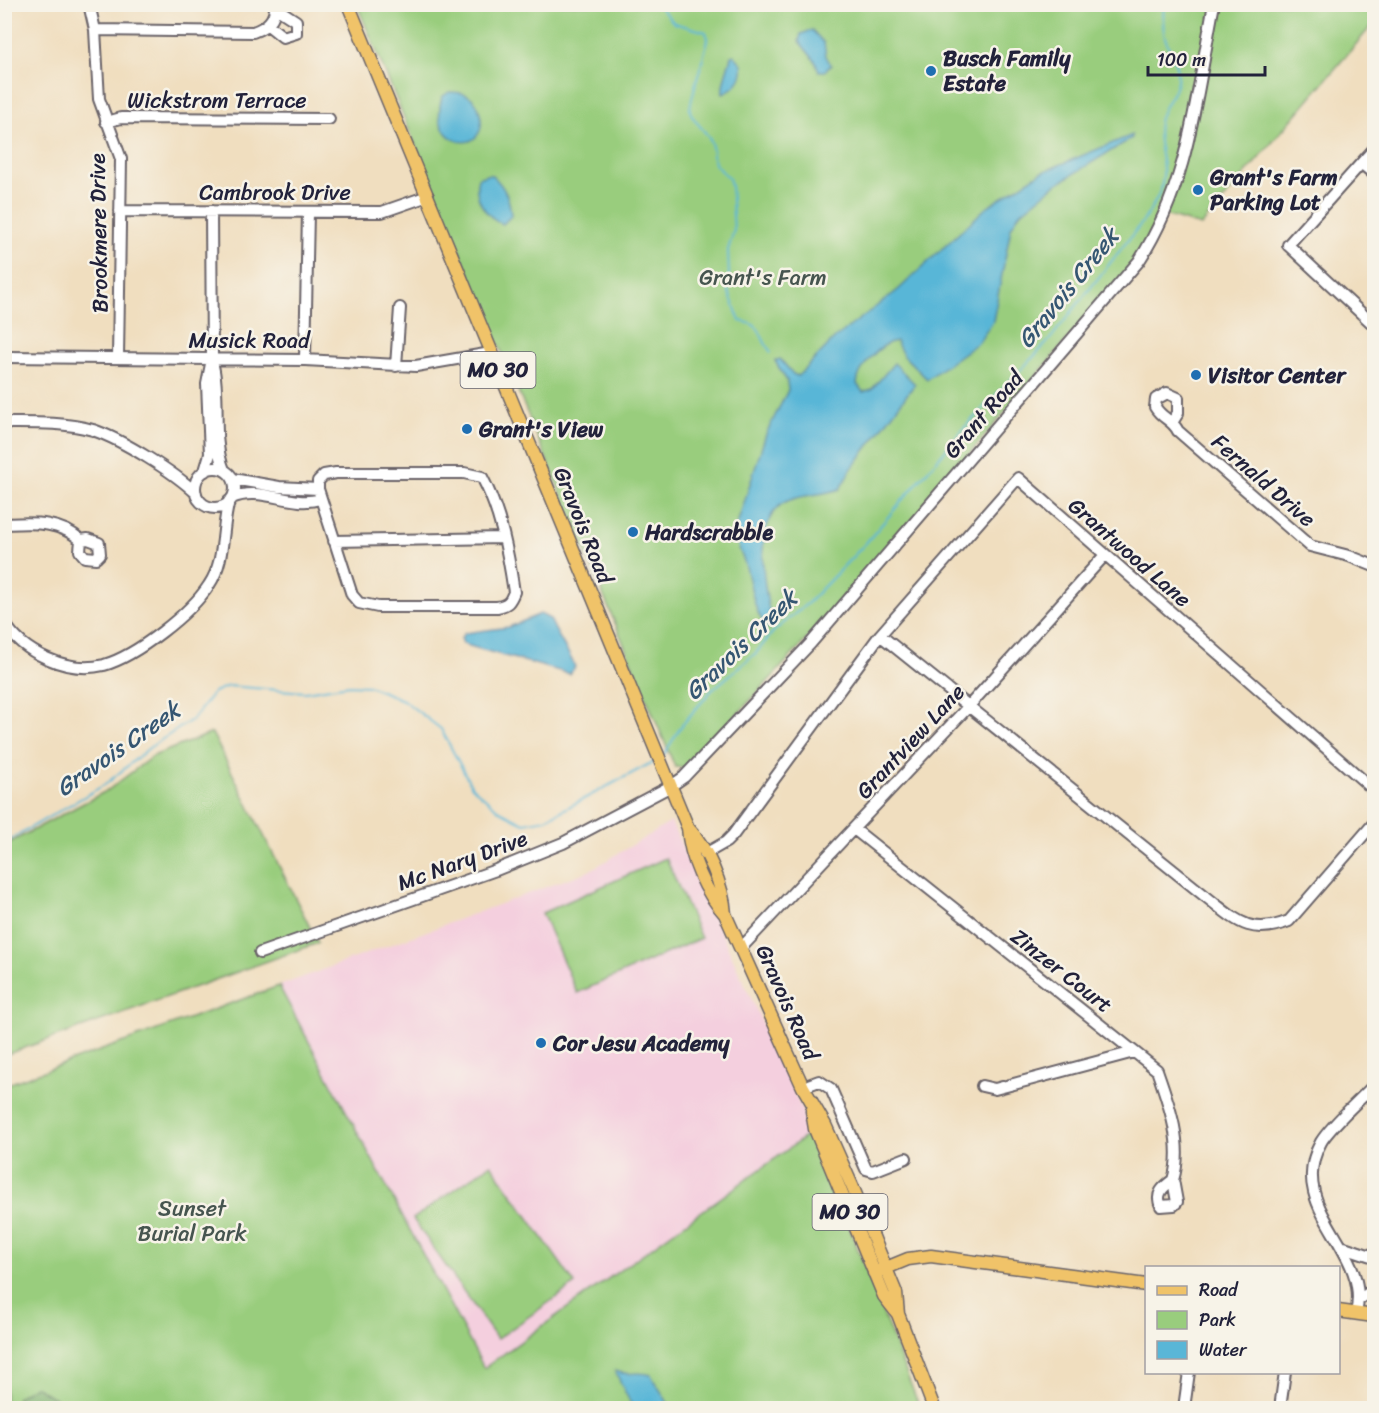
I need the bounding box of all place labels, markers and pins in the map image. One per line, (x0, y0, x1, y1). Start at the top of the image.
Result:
place label: Busch Family Estate (943, 39, 1071, 103)
marker: Busch Family Estate (924, 64, 938, 78)
place label: Grant's Farm Parking Lot (1209, 158, 1338, 222)
marker: Grant's Farm Parking Lot (1191, 183, 1205, 197)
place label: Visitor Center (1208, 356, 1347, 395)
marker: Visitor Center (1189, 368, 1203, 382)
place label: Grant's View (478, 410, 604, 449)
marker: Grant's View (460, 422, 474, 436)
place label: Hardscrabble (644, 513, 773, 552)
marker: Hardscrabble (626, 525, 640, 539)
place label: Cor Jesu Academy (552, 1024, 730, 1063)
marker: Cor Jesu Academy (534, 1036, 548, 1050)

